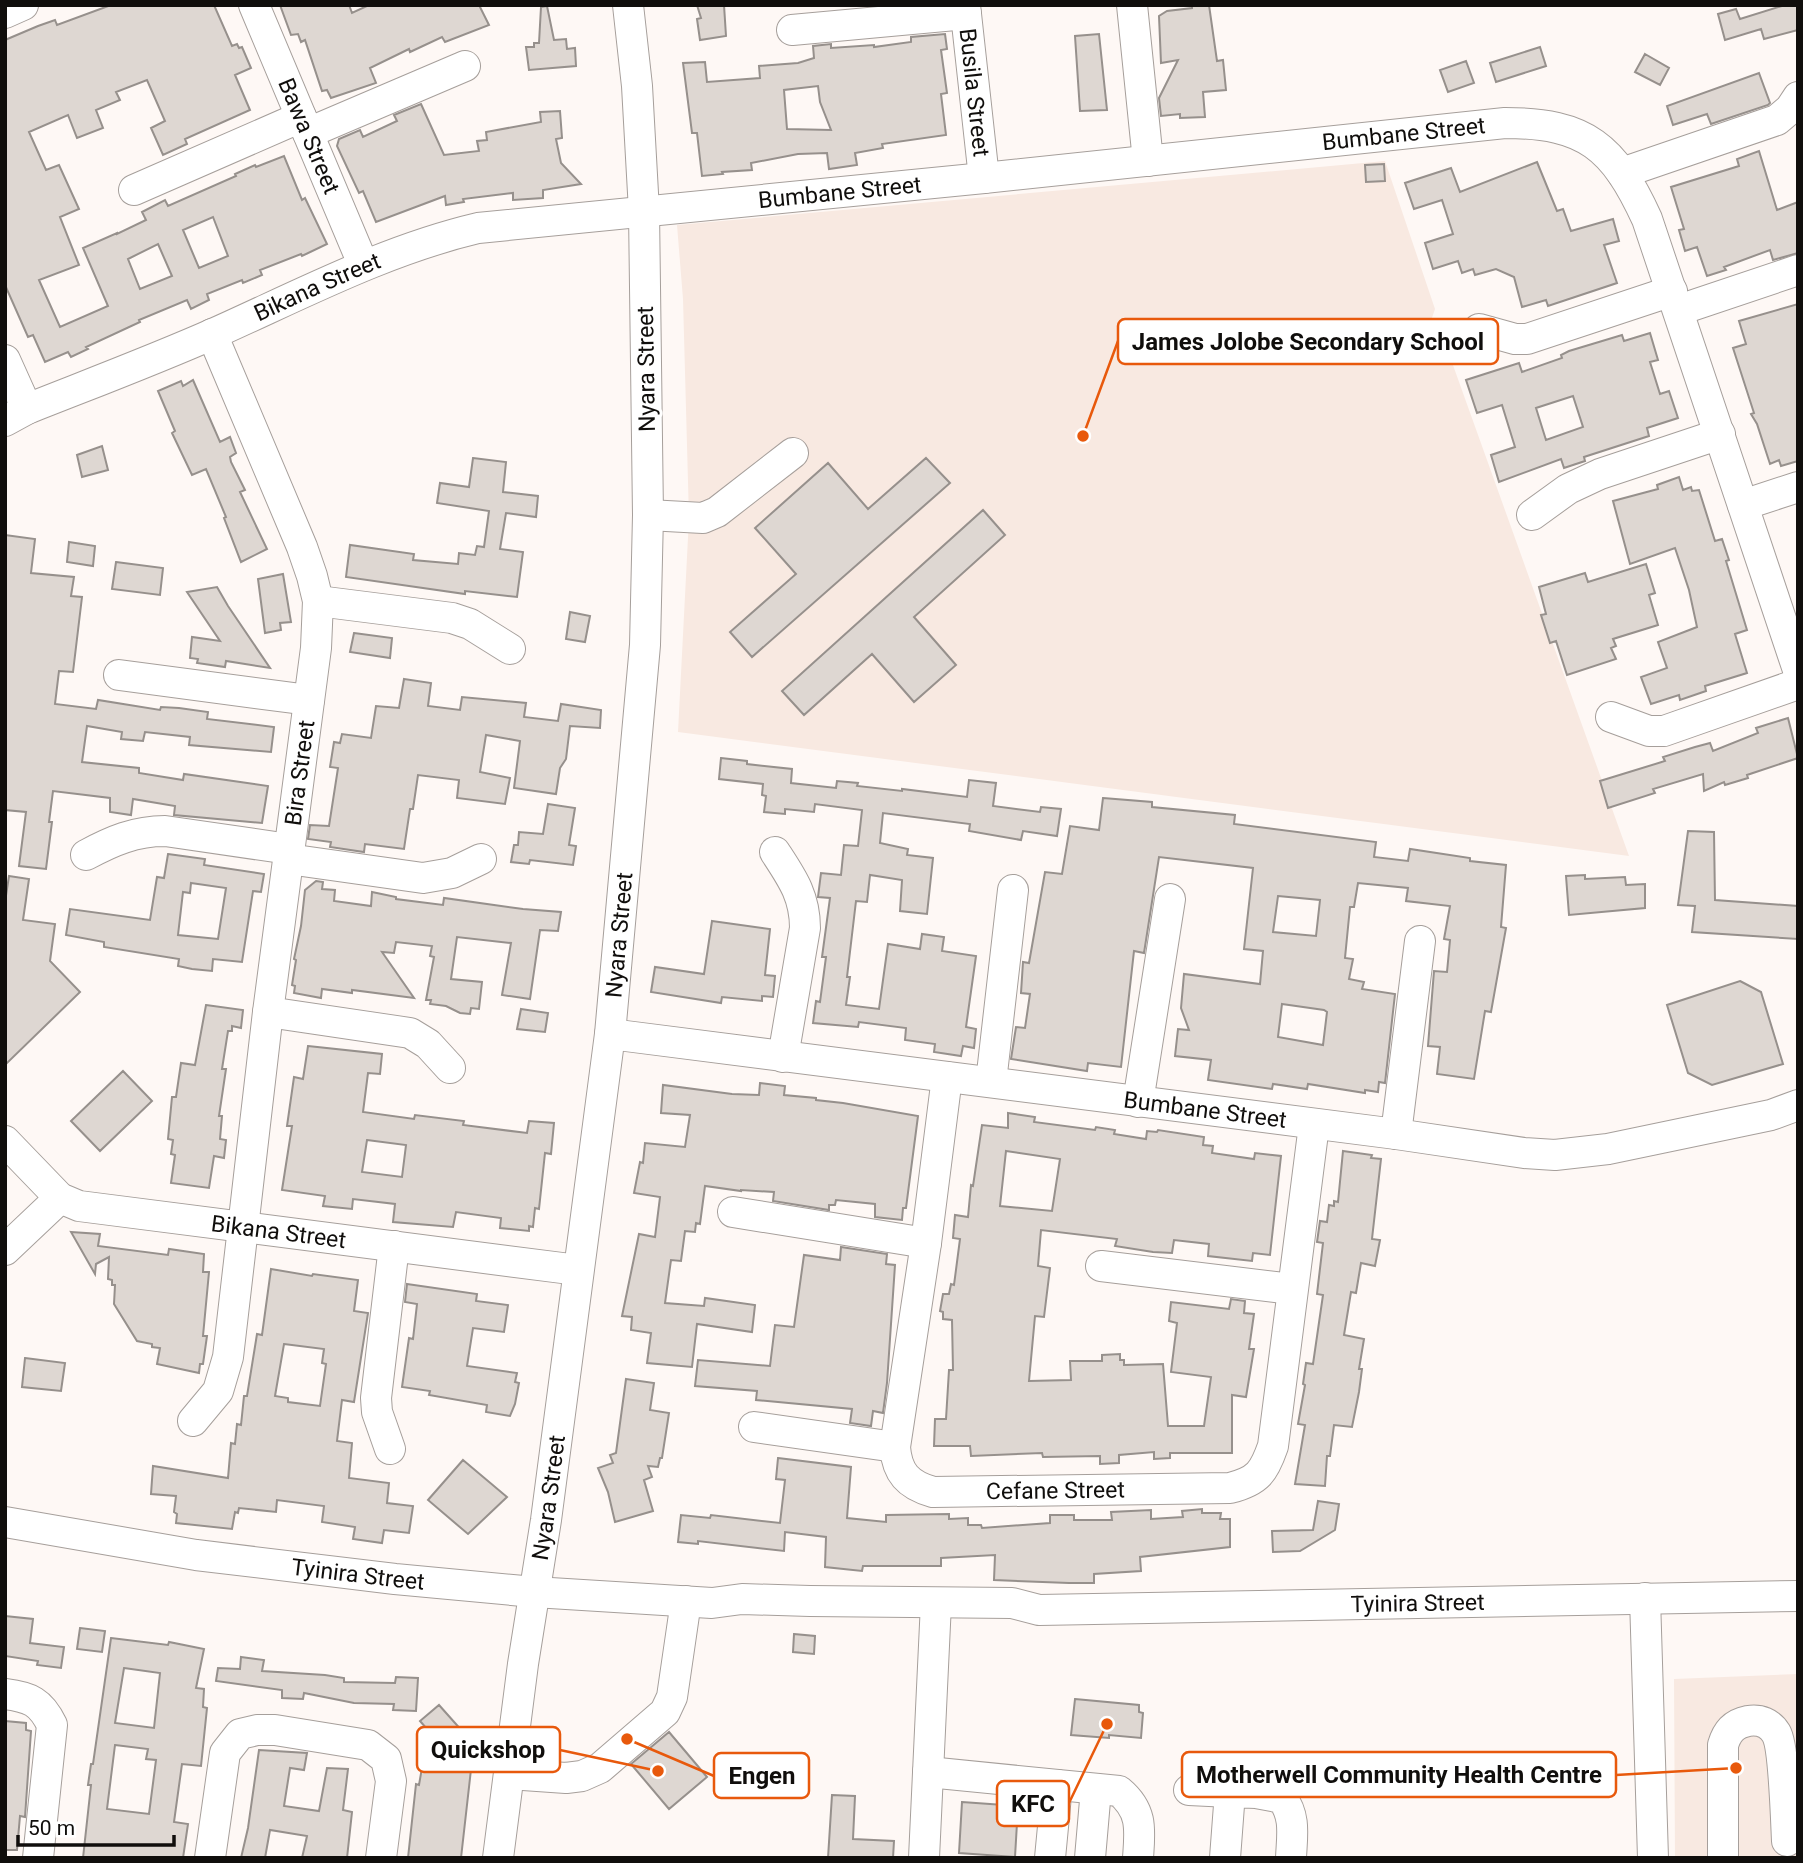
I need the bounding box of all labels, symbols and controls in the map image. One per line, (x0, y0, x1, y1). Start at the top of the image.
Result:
street label: Busila Street (954, 27, 995, 158)
street label: Bawa Street (272, 74, 345, 198)
street label: Bumbane Street (1321, 112, 1487, 156)
street label: Bumbane Street (757, 171, 923, 214)
street label: Bikana Street (250, 248, 385, 327)
street label: Nyara Street (632, 306, 661, 432)
callout: James Jolobe Secondary School (1118, 319, 1498, 364)
text: James Jolobe Secondary School (1132, 328, 1484, 356)
street label: Bira Street (280, 719, 320, 827)
street label: Nyara Street (600, 871, 638, 999)
street label: Bumbane Street (1122, 1086, 1288, 1134)
street label: Bikana Street (209, 1210, 348, 1254)
street label: Nyara Street (527, 1433, 571, 1562)
street label: Cefane Street (986, 1476, 1125, 1505)
street label: Tyinira Street (290, 1554, 426, 1596)
street label: Tyinira Street (1350, 1589, 1485, 1618)
callout: Quickshop (417, 1727, 560, 1772)
text: Quickshop (431, 1736, 545, 1764)
callout: Motherwell Community Health Centre (1182, 1752, 1616, 1797)
callout: Engen (714, 1753, 809, 1798)
text: Motherwell Community Health Centre (1196, 1761, 1602, 1789)
text: Engen (728, 1762, 796, 1790)
callout: KFC (997, 1781, 1069, 1826)
text: KFC (1011, 1790, 1055, 1818)
scale bar (18, 1804, 173, 1848)
text: 50 m (28, 1816, 75, 1840)

